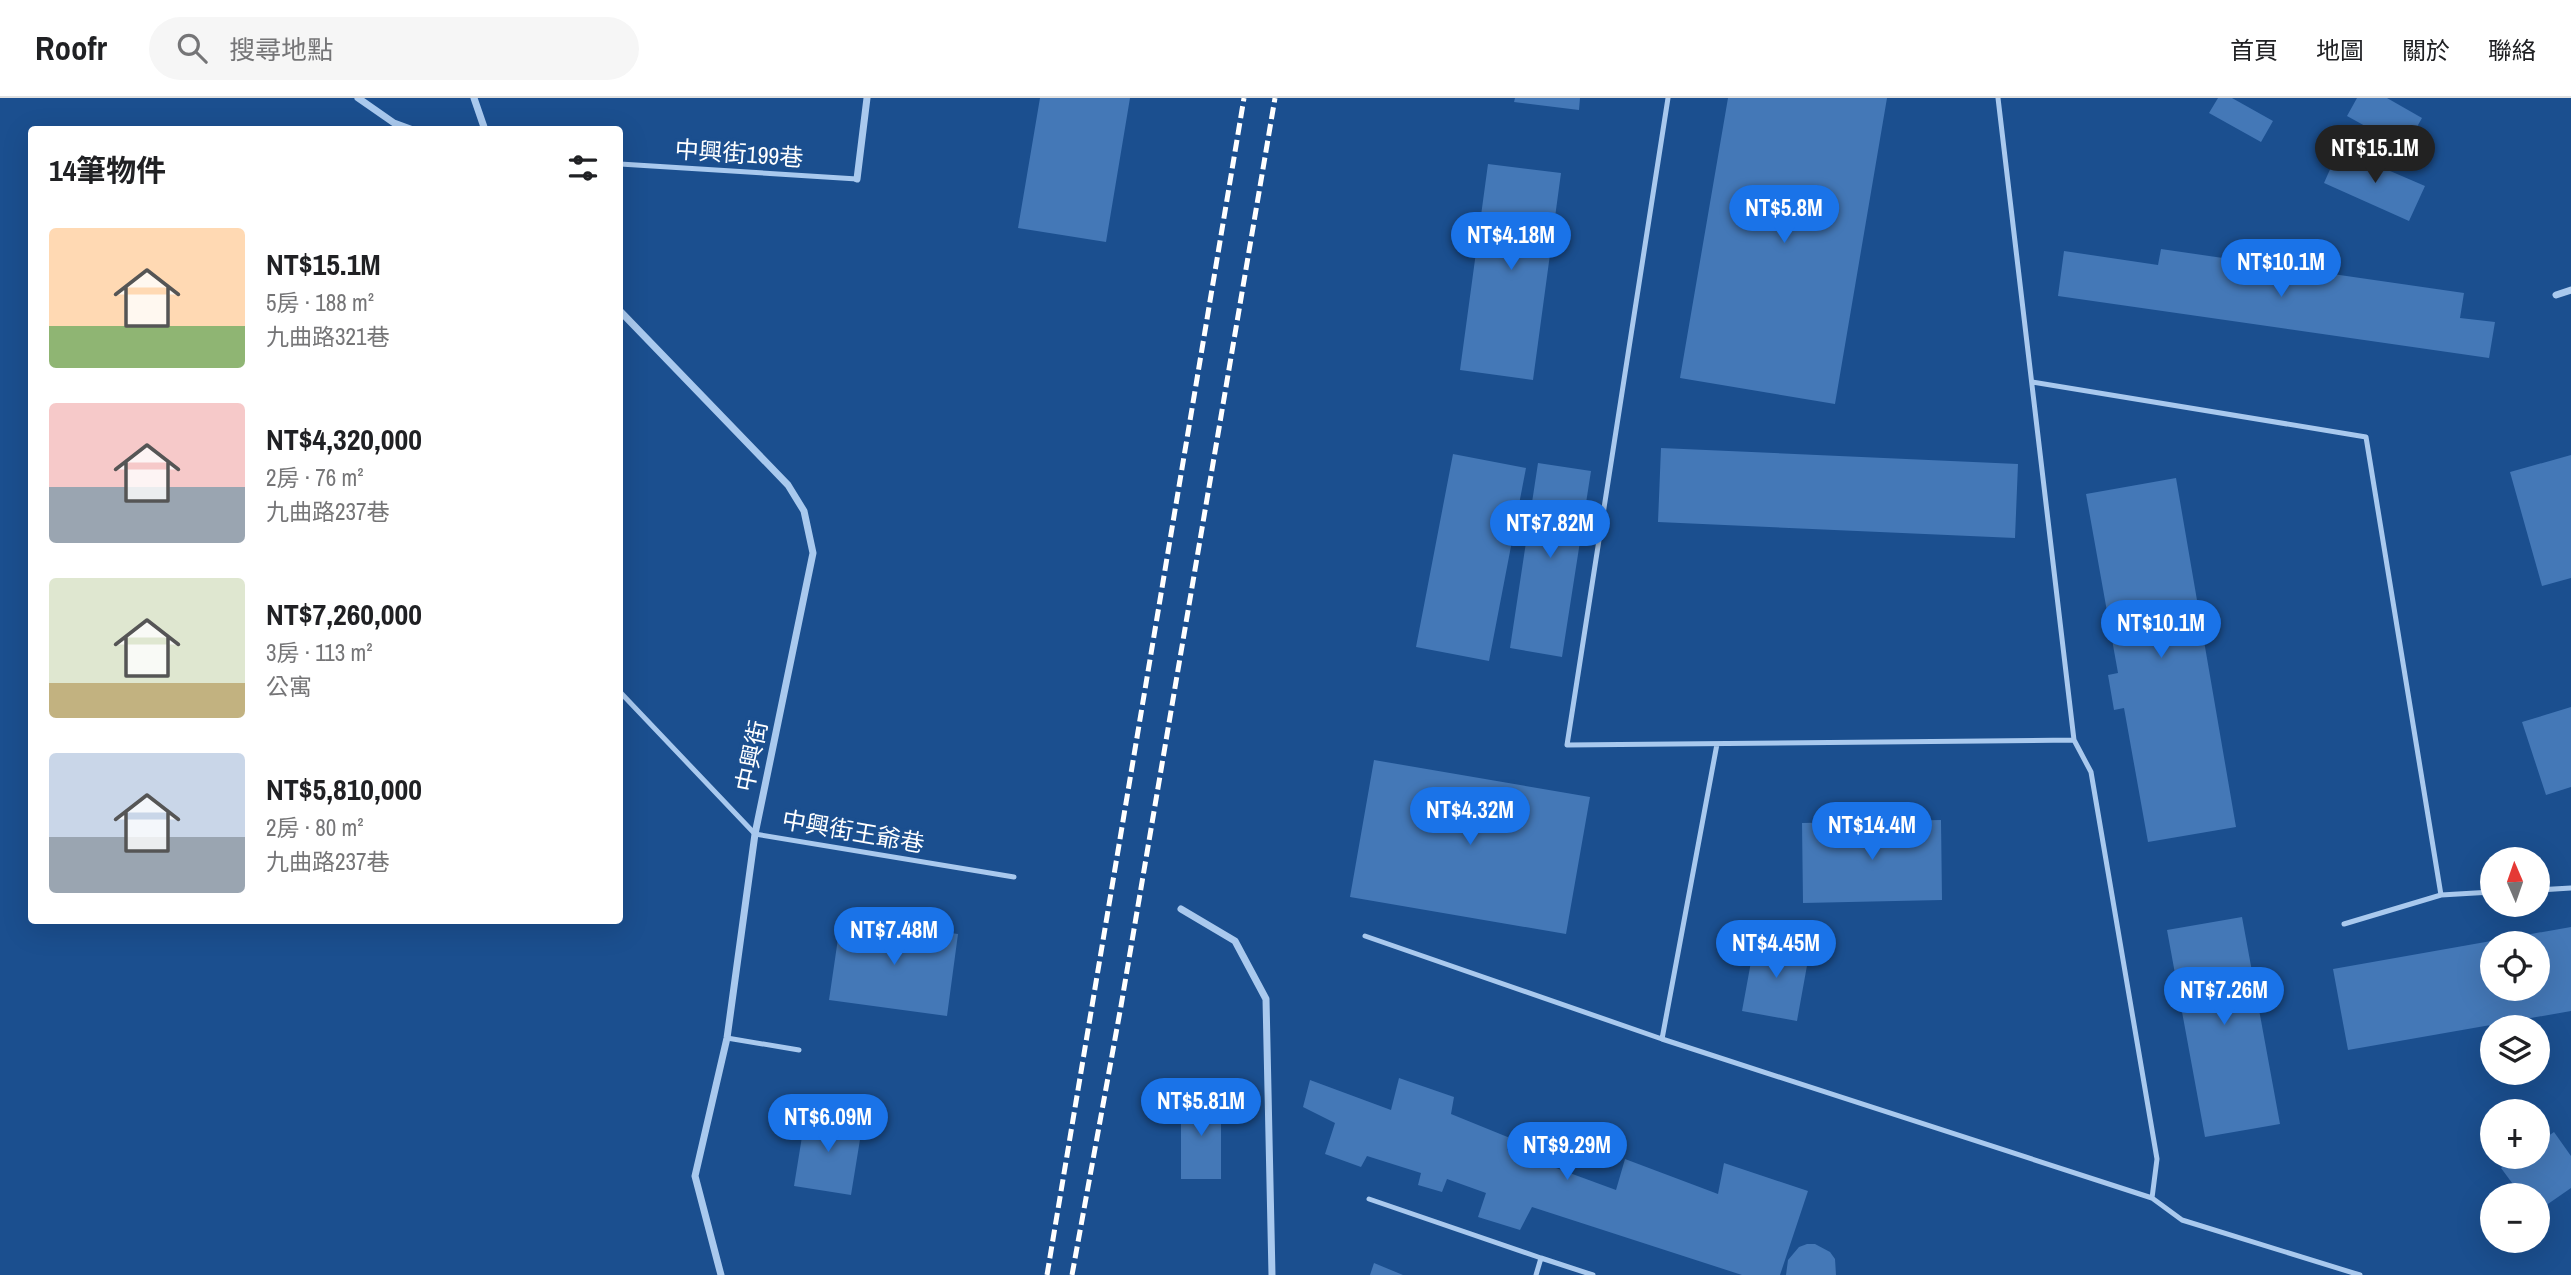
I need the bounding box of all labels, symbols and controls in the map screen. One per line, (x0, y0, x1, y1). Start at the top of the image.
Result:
search box (149, 17, 639, 80)
text: Roofr (35, 26, 107, 70)
icon: search (173, 29, 211, 67)
text: 搜尋地點 (229, 32, 333, 67)
text: 首頁 (2230, 34, 2278, 66)
text: 地圖 (2316, 34, 2364, 66)
text: 關於 (2402, 34, 2450, 66)
text: 聯絡 (2488, 34, 2536, 66)
pin: NT$15.1M (2303, 126, 2447, 185)
text: NT$15.1M (2331, 132, 2419, 163)
street label: 中興街199巷 (674, 133, 804, 173)
icon: filters (564, 149, 602, 187)
text: 14筆物件 (49, 150, 166, 190)
pin: NT$5.8M (1719, 186, 1849, 245)
text: NT$5.8M (1745, 192, 1823, 223)
pin: NT$4.18M (1439, 212, 1583, 272)
text: NT$4.18M (1467, 219, 1555, 250)
pin: NT$10.1M (2209, 240, 2353, 299)
text: NT$15.1M (266, 244, 381, 284)
text: NT$10.1M (2237, 246, 2325, 277)
icon: home (105, 256, 189, 340)
text: 5房 · 188 m² (266, 287, 374, 318)
text: 九曲路321巷 (266, 321, 389, 352)
text: NT$4,320,000 (266, 419, 422, 459)
icon: home (105, 431, 189, 515)
text: 2房 · 76 m² (266, 462, 363, 493)
text: 九曲路237巷 (266, 496, 389, 527)
pin: NT$7.82M (1478, 500, 1622, 560)
text: NT$7.82M (1506, 507, 1594, 538)
text: NT$7,260,000 (266, 594, 422, 634)
pin: NT$10.1M (2089, 601, 2233, 660)
icon: home (105, 606, 189, 690)
text: NT$10.1M (2117, 607, 2205, 638)
text: 3房 · 113 m² (266, 637, 373, 668)
text: 公寓 (266, 671, 312, 702)
street label: 中興街 (728, 717, 774, 794)
text: NT$5,810,000 (266, 769, 422, 809)
icon: home (105, 781, 189, 865)
pin: NT$4.32M (1398, 788, 1542, 847)
text: NT$4.32M (1426, 794, 1514, 825)
pin: NT$14.4M (1800, 802, 1944, 862)
street label: 中興街王爺巷 (779, 803, 927, 859)
text: NT$14.4M (1828, 809, 1916, 840)
text: 2房 · 80 m² (266, 812, 363, 843)
text: 九曲路237巷 (266, 846, 389, 877)
north arrow (2480, 847, 2550, 917)
map controls (2480, 847, 2550, 1253)
pin: NT$7.48M (822, 908, 966, 967)
text: NT$7.48M (850, 914, 938, 945)
pin: NT$4.45M (1704, 920, 1848, 980)
text: NT$4.45M (1732, 927, 1820, 958)
button: locate (2480, 931, 2550, 1001)
pin: NT$7.26M (2152, 968, 2296, 1027)
text: NT$7.26M (2180, 974, 2268, 1005)
button: layers (2480, 1015, 2550, 1085)
pin: NT$5.81M (1129, 1079, 1273, 1138)
text: NT$5.81M (1157, 1085, 1245, 1116)
pin: NT$6.09M (756, 1094, 900, 1154)
button: + (2480, 1099, 2550, 1169)
text: NT$6.09M (784, 1101, 872, 1132)
pin: NT$9.29M (1495, 1122, 1639, 1182)
text: NT$9.29M (1523, 1129, 1611, 1160)
button: − (2480, 1183, 2550, 1253)

